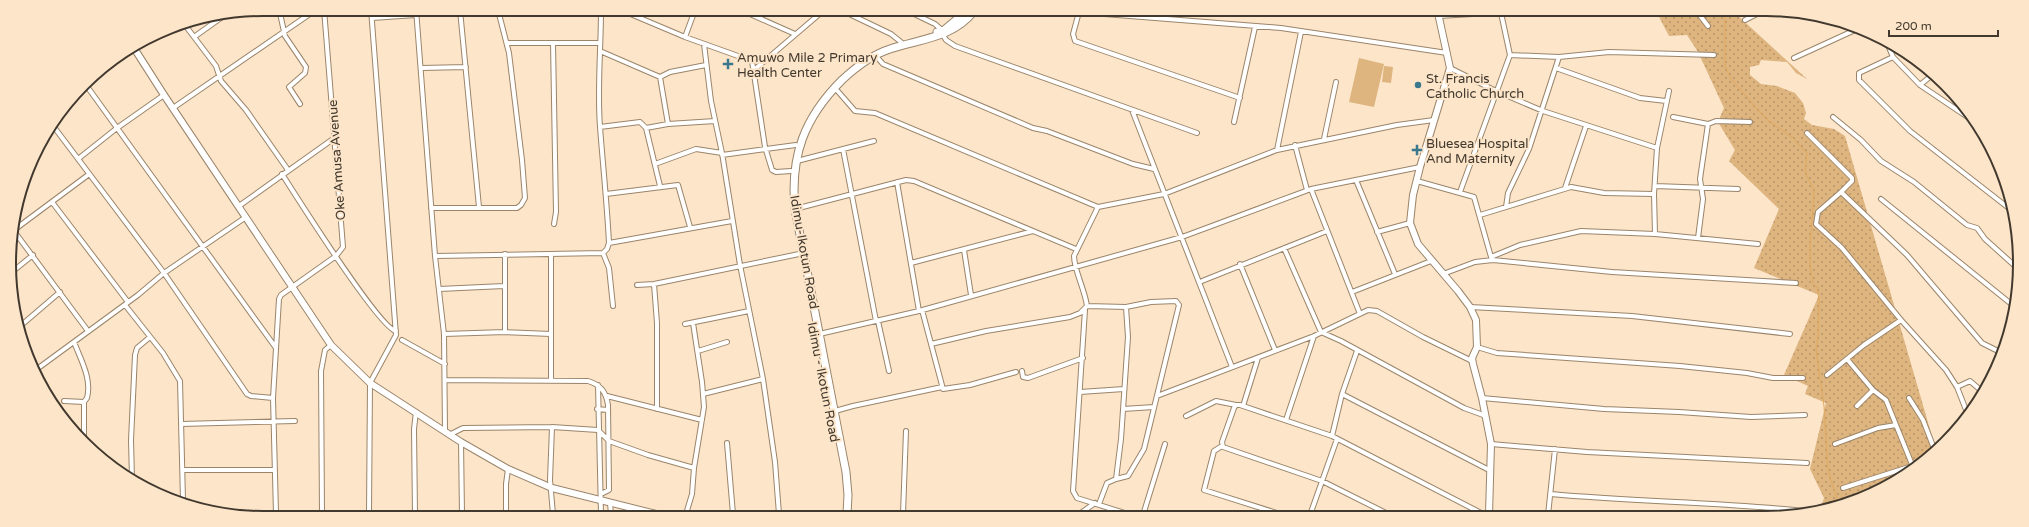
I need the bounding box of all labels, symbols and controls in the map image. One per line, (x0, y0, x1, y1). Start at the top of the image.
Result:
scale bar (1889, 12, 1998, 38)
text: 200 m (1895, 19, 1932, 33)
place label: Amuwo Mile 2 Primary Health Center (737, 50, 877, 81)
marker: Amuwo Mile 2 Primary Health Center (722, 58, 734, 70)
place label: St. Francis Catholic Church (1426, 71, 1524, 102)
marker: St. Francis Catholic Church (1413, 80, 1423, 90)
street label: Oke Amusa Avenue (325, 99, 349, 221)
place label: Bluesea Hospital And Maternity (1426, 136, 1528, 167)
marker: Bluesea Hospital And Maternity (1411, 144, 1423, 156)
street label: Idimu-Ikotun Road (786, 194, 822, 310)
street label: Idimu - Ikotun Road (804, 321, 843, 444)

